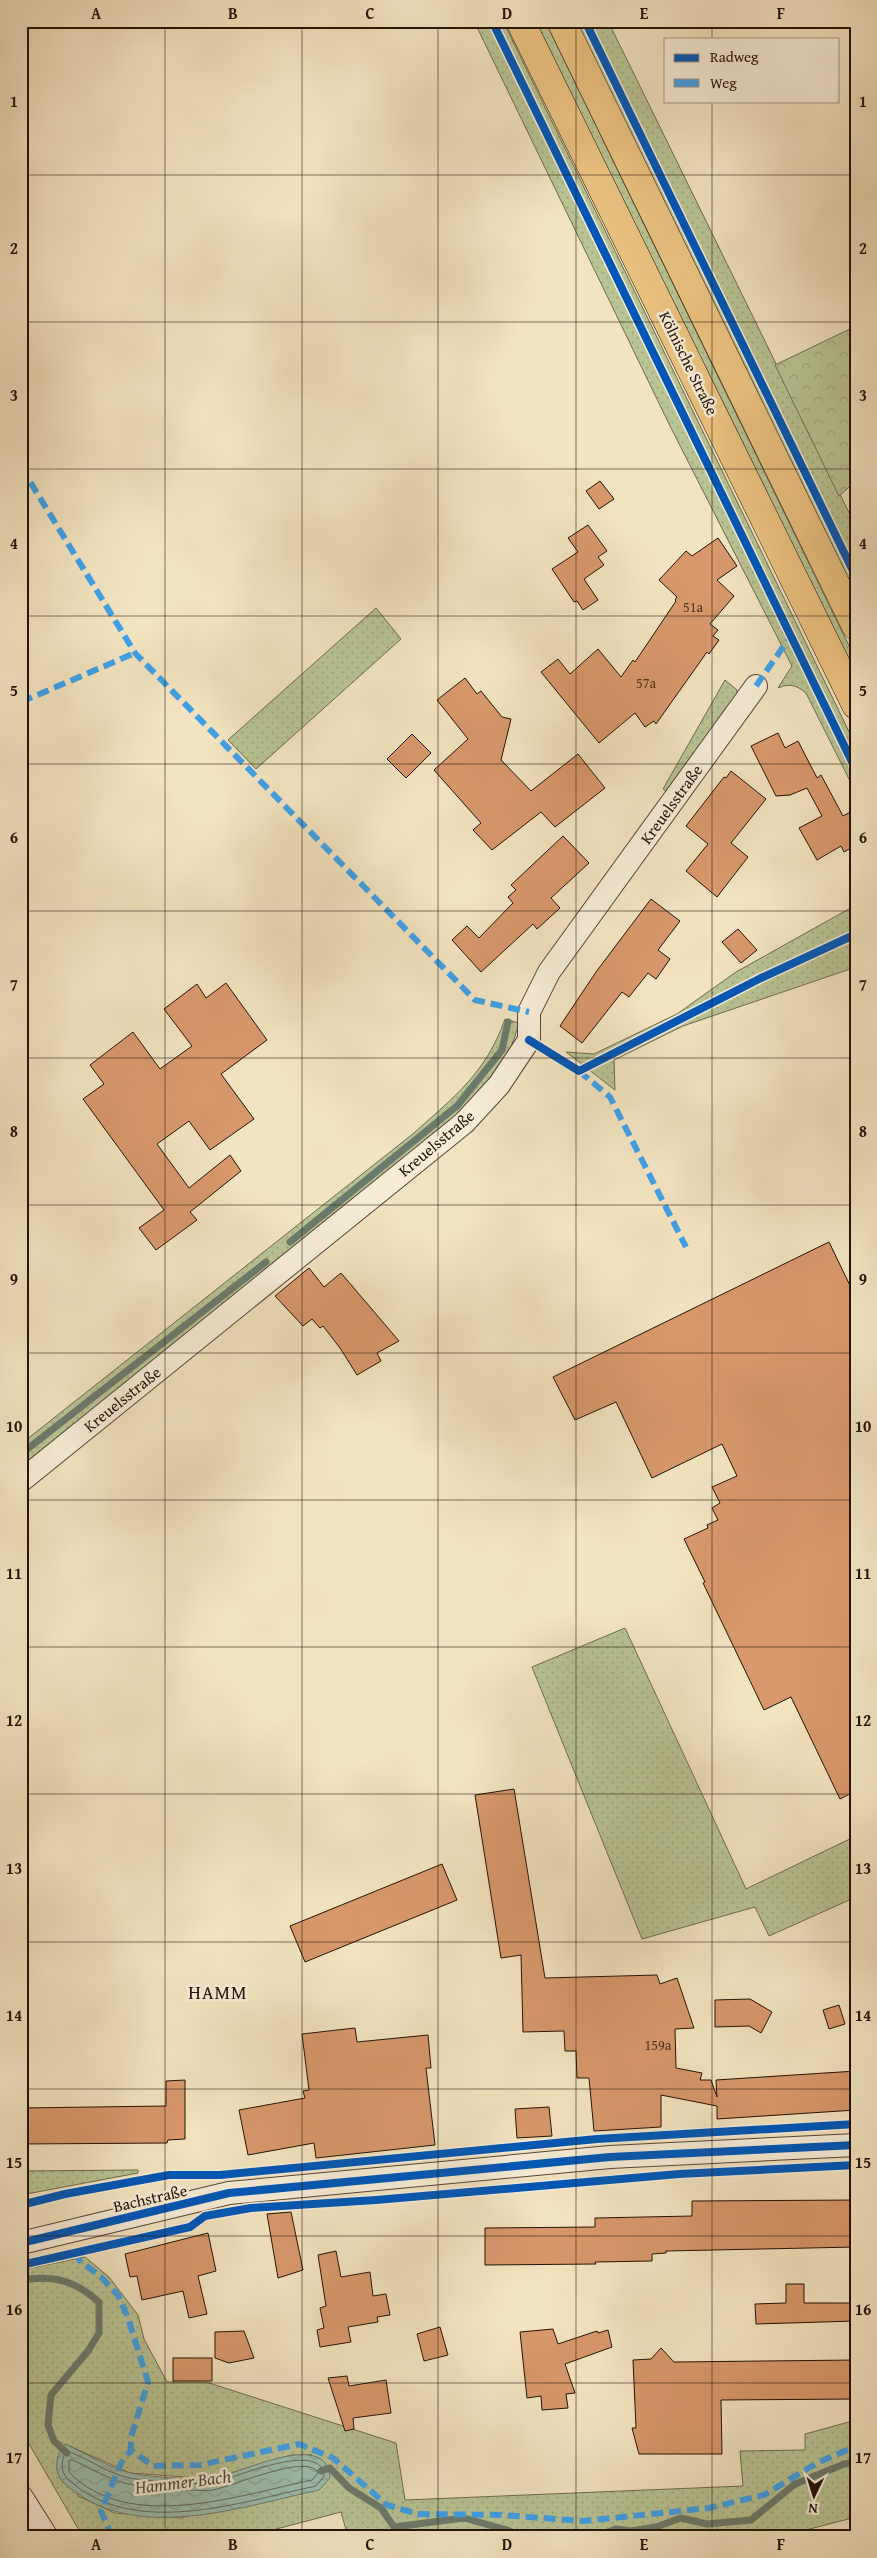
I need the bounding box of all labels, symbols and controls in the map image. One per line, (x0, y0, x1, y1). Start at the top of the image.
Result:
text: A (91, 1, 102, 25)
text: B (228, 1, 238, 25)
text: C (365, 1, 375, 25)
text: D (502, 1, 512, 25)
text: E (640, 1, 649, 25)
text: F (777, 1, 785, 25)
legend (664, 38, 840, 102)
text: Radweg (710, 46, 759, 67)
text: Weg (710, 72, 737, 93)
text: 1 (10, 89, 18, 113)
text: 1 (859, 89, 867, 113)
text: 2 (10, 236, 18, 260)
text: 2 (859, 236, 867, 260)
street label: Kölnische Straße (653, 307, 725, 419)
text: 3 (10, 383, 18, 407)
text: 3 (859, 383, 867, 407)
text: 4 (10, 531, 18, 555)
text: 4 (859, 531, 867, 555)
house number: 51a (683, 597, 703, 617)
house number: 57a (636, 673, 656, 693)
text: 5 (10, 678, 18, 702)
text: 5 (859, 678, 867, 702)
street label: Kreuelsstraße (634, 759, 708, 849)
text: 6 (10, 825, 18, 849)
text: 6 (859, 825, 867, 849)
text: 7 (10, 972, 18, 996)
text: 7 (859, 972, 867, 996)
street label: Kreuelsstraße (393, 1104, 479, 1182)
text: 8 (10, 1119, 18, 1143)
text: 8 (859, 1119, 867, 1143)
text: 9 (10, 1267, 18, 1291)
text: 9 (859, 1267, 867, 1291)
street label: Kreuelsstraße (78, 1360, 166, 1438)
text: 10 (6, 1414, 22, 1438)
text: 10 (855, 1414, 871, 1438)
text: 11 (6, 1561, 22, 1585)
text: 11 (855, 1561, 871, 1585)
text: 12 (6, 1708, 22, 1732)
text: 12 (855, 1708, 871, 1732)
text: 13 (6, 1856, 22, 1880)
text: 13 (855, 1856, 871, 1880)
district label: HAMM (188, 1978, 248, 2006)
text: 14 (6, 2003, 22, 2027)
text: 14 (855, 2003, 871, 2027)
house number: 159a (645, 2035, 672, 2055)
text: 15 (6, 2150, 22, 2174)
text: 15 (855, 2150, 871, 2174)
street label: Bachstraße (111, 2178, 189, 2218)
text: 16 (6, 2297, 22, 2321)
text: 16 (855, 2297, 871, 2321)
text: 17 (6, 2445, 22, 2469)
text: 17 (855, 2445, 871, 2469)
water label: Hammer Bach (132, 2462, 233, 2501)
north arrow (790, 2470, 840, 2520)
text: N (807, 2499, 818, 2519)
text: A (91, 2532, 102, 2556)
text: B (228, 2532, 238, 2556)
text: C (365, 2532, 375, 2556)
text: D (502, 2532, 512, 2556)
text: E (640, 2532, 649, 2556)
text: F (777, 2532, 785, 2556)

